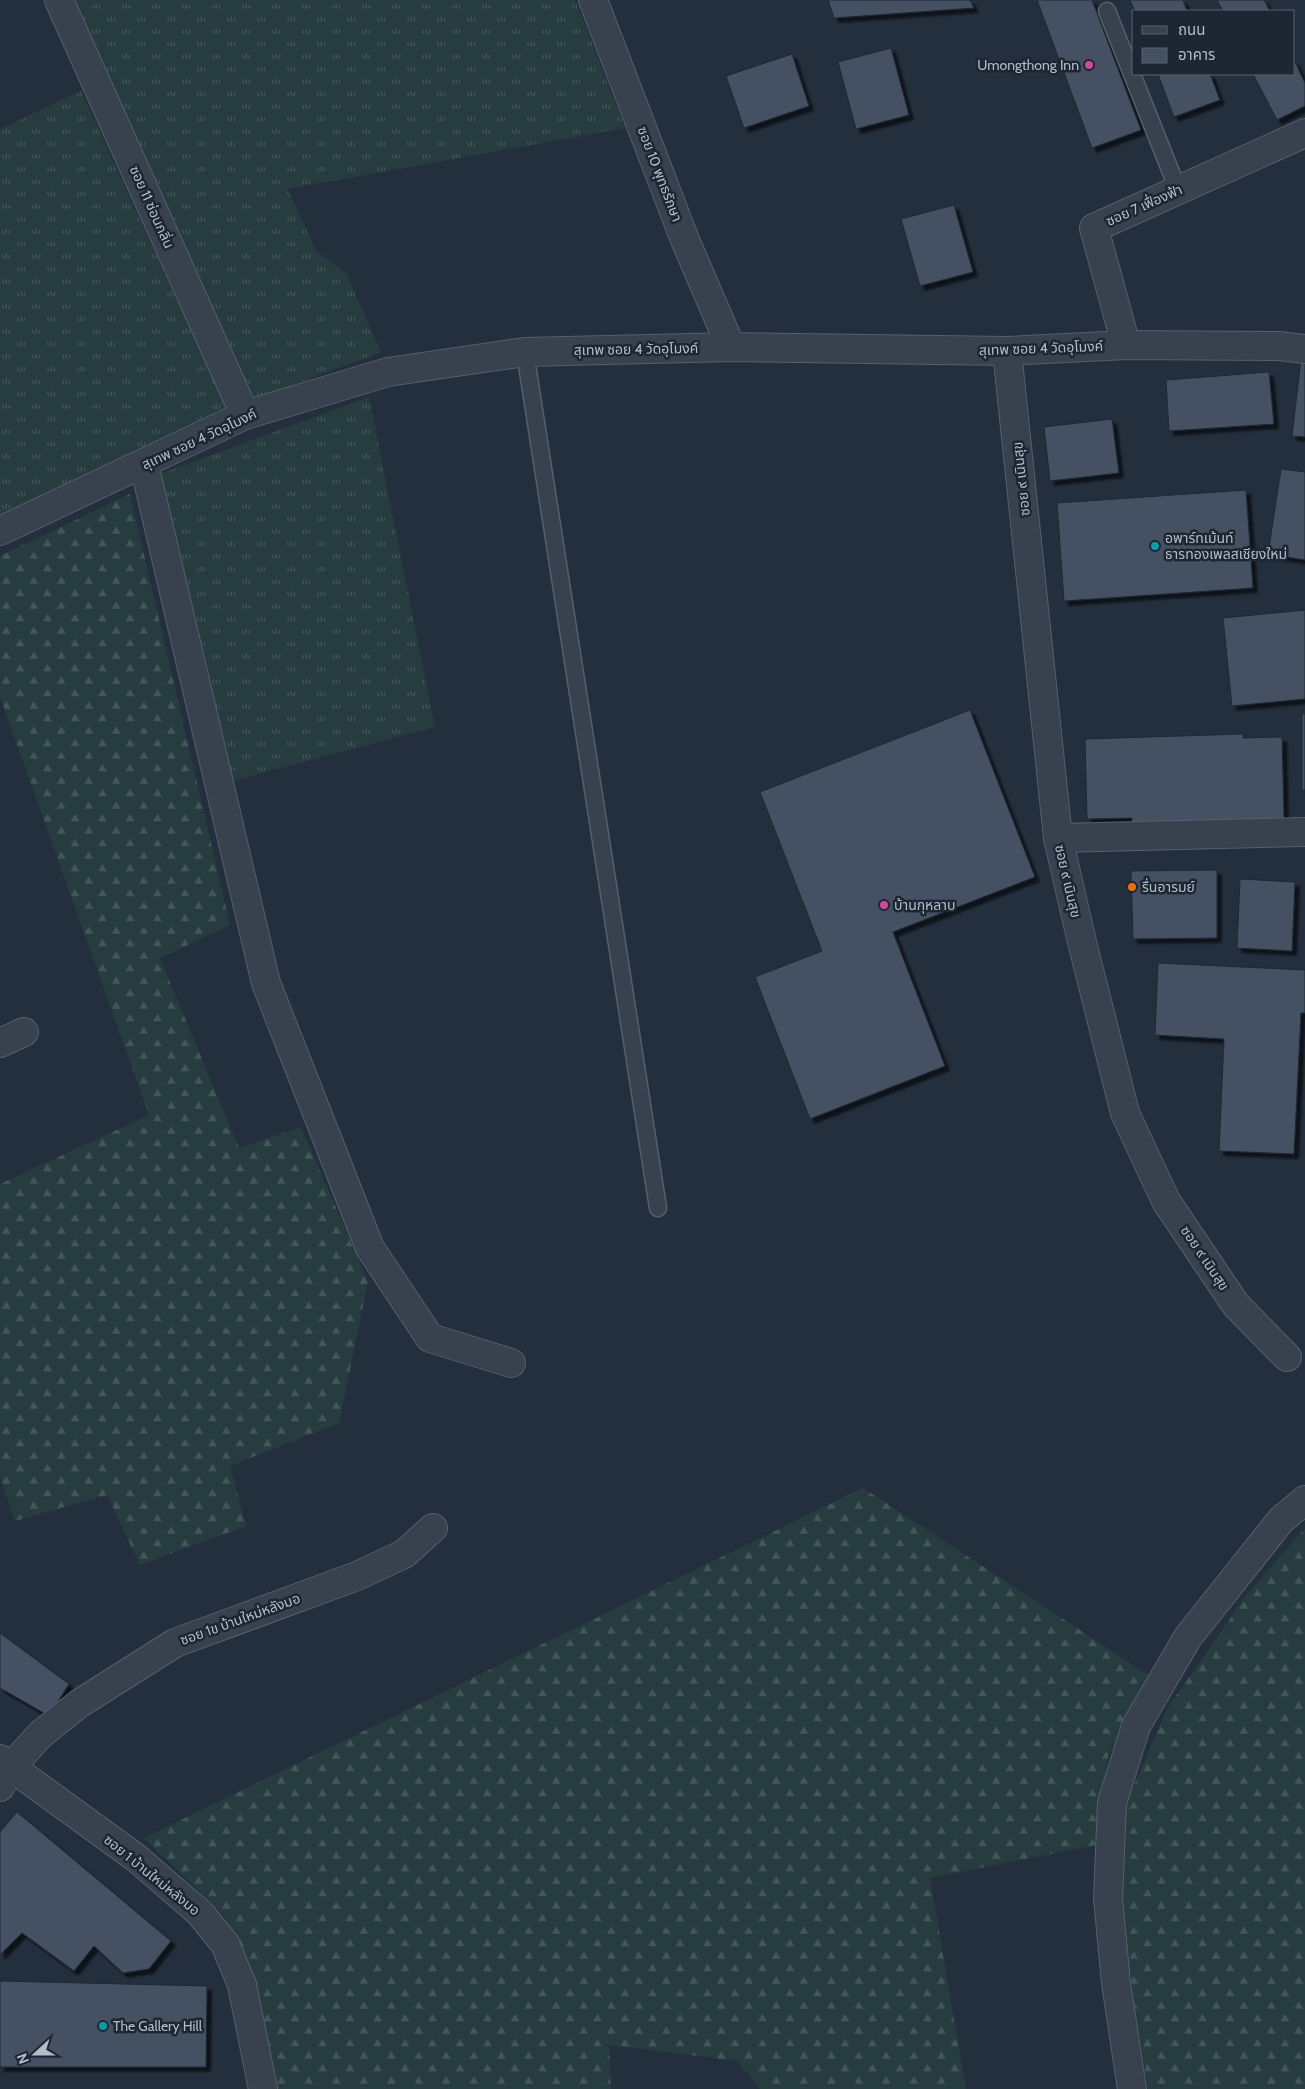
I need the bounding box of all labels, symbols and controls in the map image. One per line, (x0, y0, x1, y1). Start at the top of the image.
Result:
legend (1132, 10, 1295, 75)
text: ถนน (1178, 21, 1205, 39)
text: อาคาร (1178, 46, 1215, 64)
place label: Umongthong Inn (977, 56, 1079, 74)
marker: Umongthong Inn (1083, 59, 1095, 71)
street label: ซอย 10 พุทธรักษา (634, 124, 686, 224)
street label: ซอย 11 ซ่อนกลิ่น (126, 163, 178, 251)
street label: ซอย 7 เฟื่องฟ้า (1103, 179, 1185, 230)
street label: สุเทพ ซอย 4 วัดอุโมงค์ (978, 337, 1104, 359)
street label: สุเทพ ซอย 4 วัดอุโมงค์ (574, 339, 698, 359)
street label: สุเทพ ซอย 4 วัดอุโมงค์ (139, 405, 259, 473)
street label: ซอย ๙ เนินสุข (1008, 441, 1034, 517)
place label: อพาร์ทเม้นท์ ธารทองเพลสเชียงใหม่ (1165, 529, 1287, 563)
marker: อพาร์ทเม้นท์ ธารทองเพลสเชียงใหม่ (1149, 540, 1161, 552)
street label: ซอย ๙ เนินสุข (1051, 843, 1085, 919)
place label: รื่นอารมย์ (1142, 877, 1195, 896)
marker: รื่นอารมย์ (1126, 881, 1138, 893)
place label: บ้านกุหลาบ (894, 896, 955, 914)
marker: บ้านกุหลาบ (878, 899, 890, 911)
street label: ซอย ๙ เนินสุข (1177, 1222, 1233, 1294)
street label: ซอย 1ข บ้านใหม่หลังมอ (177, 1589, 303, 1649)
street label: ซอย 1 บ้านใหม่หลังมอ (100, 1831, 204, 1919)
place label: The Gallery Hill (113, 2017, 203, 2035)
marker: The Gallery Hill (97, 2020, 109, 2032)
north arrow (10, 2029, 60, 2079)
text: N (13, 2051, 33, 2067)

